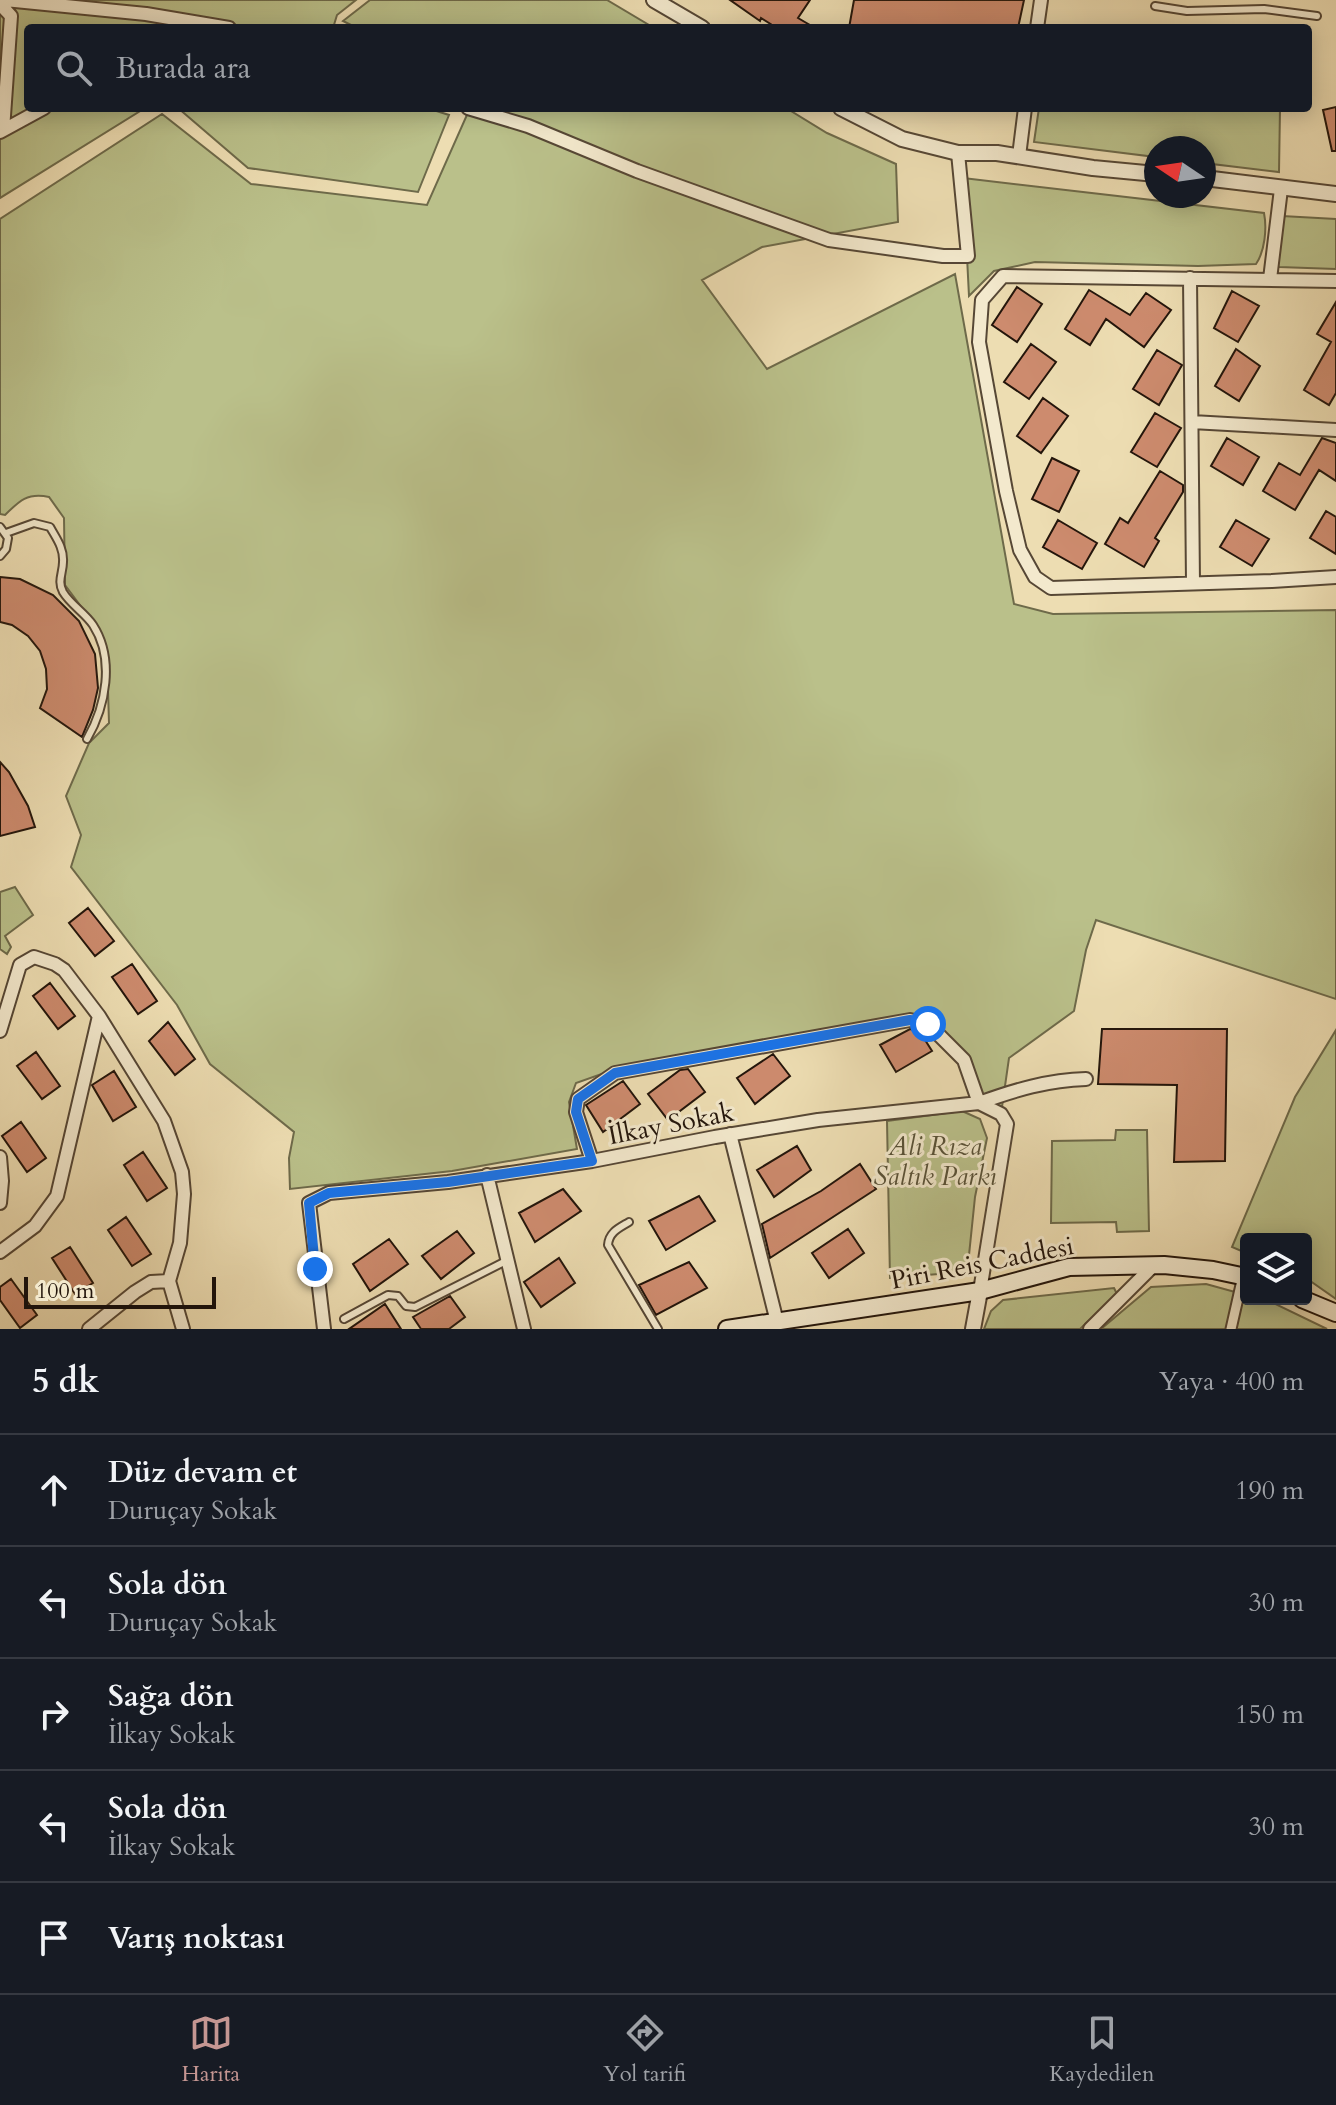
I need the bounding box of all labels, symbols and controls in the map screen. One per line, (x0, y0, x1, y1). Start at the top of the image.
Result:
search box (24, 24, 1312, 112)
icon: search (52, 46, 96, 90)
text: Burada ara (116, 48, 251, 89)
north arrow (1144, 136, 1216, 208)
route start (910, 1006, 946, 1042)
street label: İlkay Sokak (605, 1095, 737, 1153)
park label: Ali Rıza Saltık Parkı (873, 1129, 997, 1194)
street label: Piri Reis Caddesi (887, 1228, 1077, 1298)
map controls (1240, 1233, 1312, 1305)
button: layers (1240, 1233, 1312, 1305)
route end (297, 1251, 333, 1287)
scale bar (24, 1273, 216, 1309)
text: 100 m (36, 1276, 94, 1306)
text: 5 dk (32, 1358, 99, 1404)
text: Yaya · 400 m (1159, 1364, 1304, 1399)
text: Düz devam et (108, 1452, 297, 1493)
icon: ahead (32, 1468, 76, 1512)
text: 190 m (1235, 1473, 1304, 1508)
text: Duruçay Sokak (108, 1493, 277, 1528)
text: Sola dön (108, 1564, 227, 1605)
icon: left (32, 1580, 76, 1624)
text: 30 m (1248, 1585, 1304, 1620)
text: Duruçay Sokak (108, 1605, 277, 1640)
text: Sağa dön (108, 1676, 234, 1717)
icon: right (32, 1692, 76, 1736)
text: 150 m (1235, 1697, 1304, 1732)
text: İlkay Sokak (108, 1717, 236, 1752)
text: Sola dön (108, 1788, 227, 1829)
icon: left (32, 1804, 76, 1848)
text: 30 m (1248, 1809, 1304, 1844)
text: İlkay Sokak (108, 1829, 236, 1864)
icon: arrive (32, 1916, 76, 1960)
text: Varış noktası (108, 1918, 285, 1959)
tab: Harita (182, 2011, 240, 2089)
tab: Yol tarifi (603, 2011, 686, 2089)
tab: Kaydedilen (1049, 2011, 1154, 2089)

